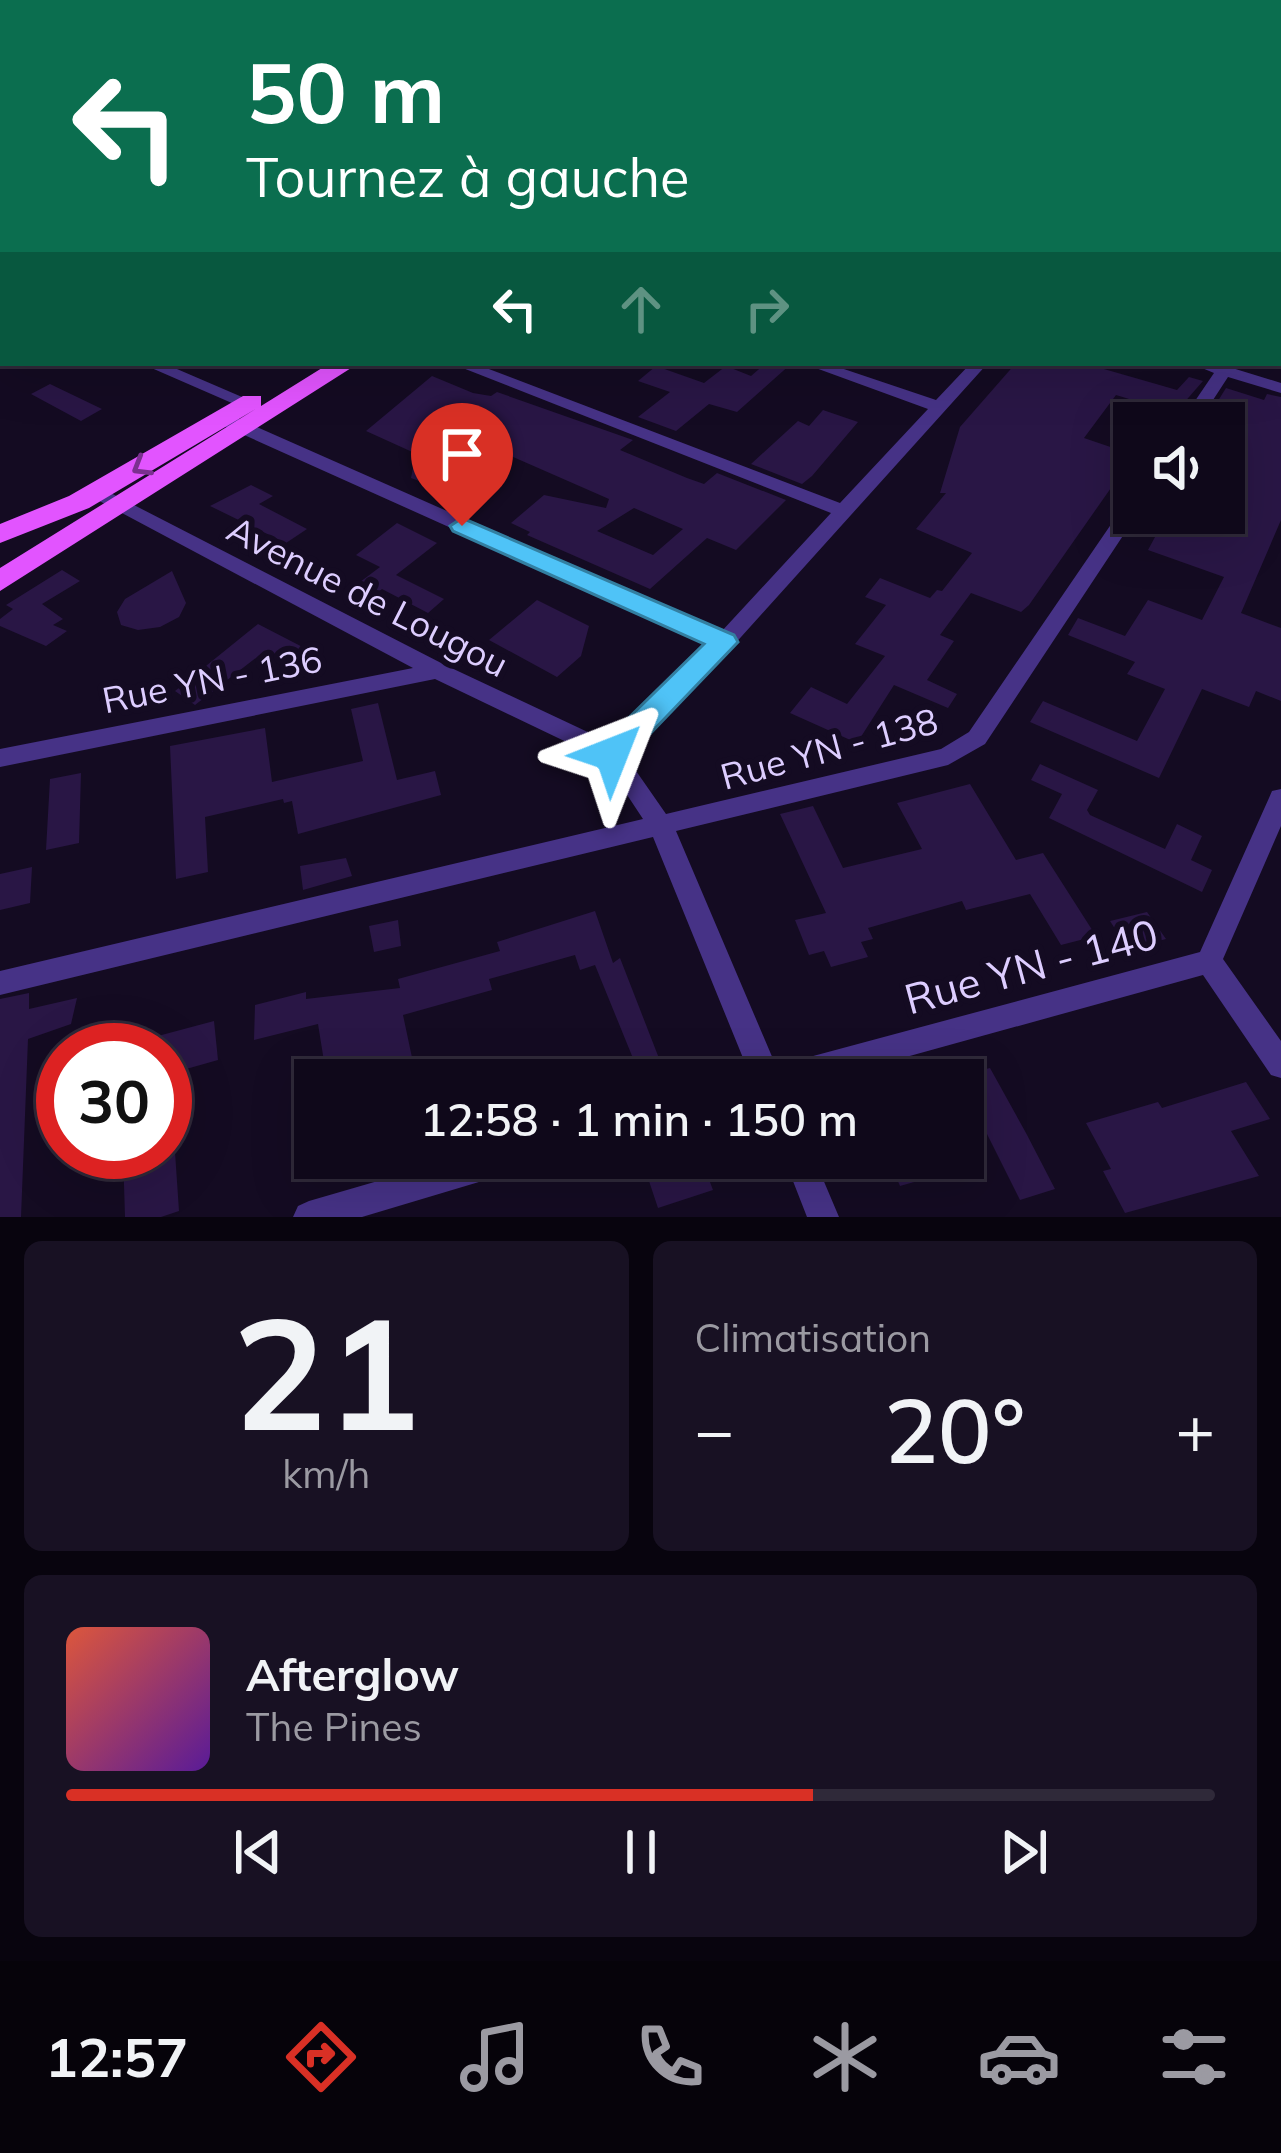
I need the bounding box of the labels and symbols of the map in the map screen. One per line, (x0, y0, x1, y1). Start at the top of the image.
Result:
pin (411, 403, 513, 526)
one-way arrow (132, 452, 154, 475)
street label: Avenue de Lougou (220, 506, 516, 686)
street label: Rue YN - 136 (98, 636, 326, 722)
position arrow (549, 691, 675, 817)
street label: Rue YN - 138 (716, 697, 942, 799)
street label: Rue YN - 140 (899, 907, 1163, 1025)
speed limit sign: 30 (36, 1023, 192, 1179)

